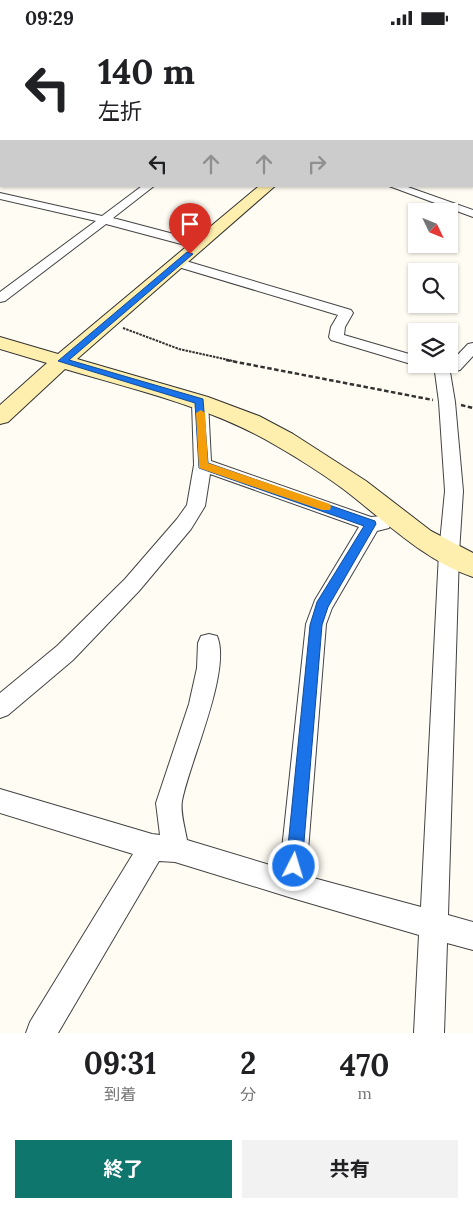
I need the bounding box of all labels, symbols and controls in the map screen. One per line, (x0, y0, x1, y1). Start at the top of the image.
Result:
text: 09:29 (25, 6, 74, 30)
text: 140 m (98, 49, 195, 94)
icon: left (15, 55, 80, 120)
text: 左折 (98, 97, 142, 125)
icon: left (144, 150, 172, 178)
icon: ahead (197, 150, 225, 178)
icon: ahead (250, 150, 278, 178)
icon: right (303, 150, 331, 178)
pin (169, 203, 211, 254)
north arrow (408, 203, 458, 253)
map controls (408, 203, 458, 373)
icon: arrive (176, 210, 204, 238)
button: search (408, 263, 458, 313)
button: layers (408, 323, 458, 373)
position arrow (267, 839, 319, 891)
text: 09:31 (84, 1044, 156, 1082)
text: 2 (240, 1044, 256, 1082)
text: 470 (340, 1046, 389, 1084)
text: m (357, 1083, 372, 1103)
text: 到着 (104, 1084, 136, 1104)
text: 分 (240, 1084, 256, 1104)
button: 終了 (15, 1140, 232, 1198)
button: 共有 (242, 1140, 458, 1198)

